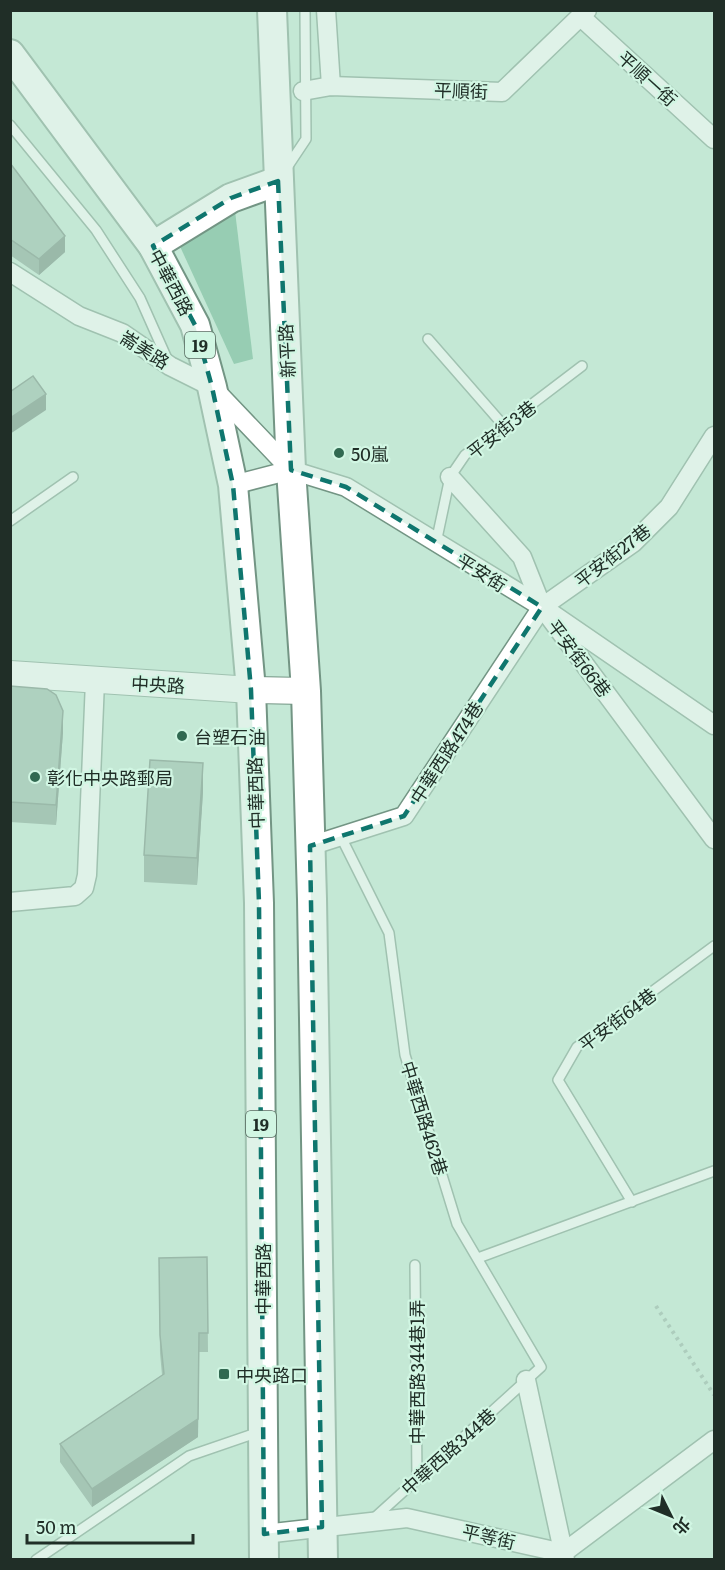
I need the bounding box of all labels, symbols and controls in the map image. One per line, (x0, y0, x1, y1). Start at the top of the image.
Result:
street label: 平順一街 (612, 44, 684, 112)
street label: 平順街 (434, 76, 488, 104)
street label: 中華西路 (143, 244, 201, 320)
street label: 崙美路 (115, 323, 175, 375)
street label: 新平路 (271, 323, 301, 379)
road number: 19 (185, 332, 215, 358)
street label: 平安街3巷 (460, 393, 542, 465)
place label: 50嵐 (351, 440, 389, 467)
marker: 50嵐 (332, 446, 346, 460)
street label: 平安街27巷 (568, 517, 656, 593)
street label: 平安街 (452, 546, 512, 598)
street label: 平安街66巷 (542, 613, 618, 703)
street label: 中央路 (130, 669, 186, 699)
street label: 中華西路474巷 (403, 696, 489, 808)
place label: 台塑石油 (194, 723, 266, 750)
marker: 台塑石油 (175, 729, 189, 743)
street label: 中華西路 (240, 757, 270, 829)
place label: 彰化中央路郵局 (47, 764, 173, 791)
marker: 彰化中央路郵局 (28, 770, 42, 784)
street label: 平安街64巷 (572, 981, 662, 1057)
street label: 中華西路462巷 (395, 1057, 455, 1179)
road number: 19 (246, 1111, 276, 1137)
street label: 中華西路 (249, 1243, 276, 1315)
street label: 中華西路344巷1弄 (403, 1300, 430, 1444)
place label: 中央路口 (236, 1361, 308, 1388)
marker: 中央路口 (217, 1367, 231, 1381)
street label: 中華西路344巷 (395, 1401, 501, 1501)
north arrow (641, 1486, 701, 1546)
scale bar (27, 1507, 194, 1545)
text: 50 m (36, 1513, 77, 1540)
text: 北 (668, 1513, 697, 1541)
street label: 平等街 (460, 1517, 518, 1555)

